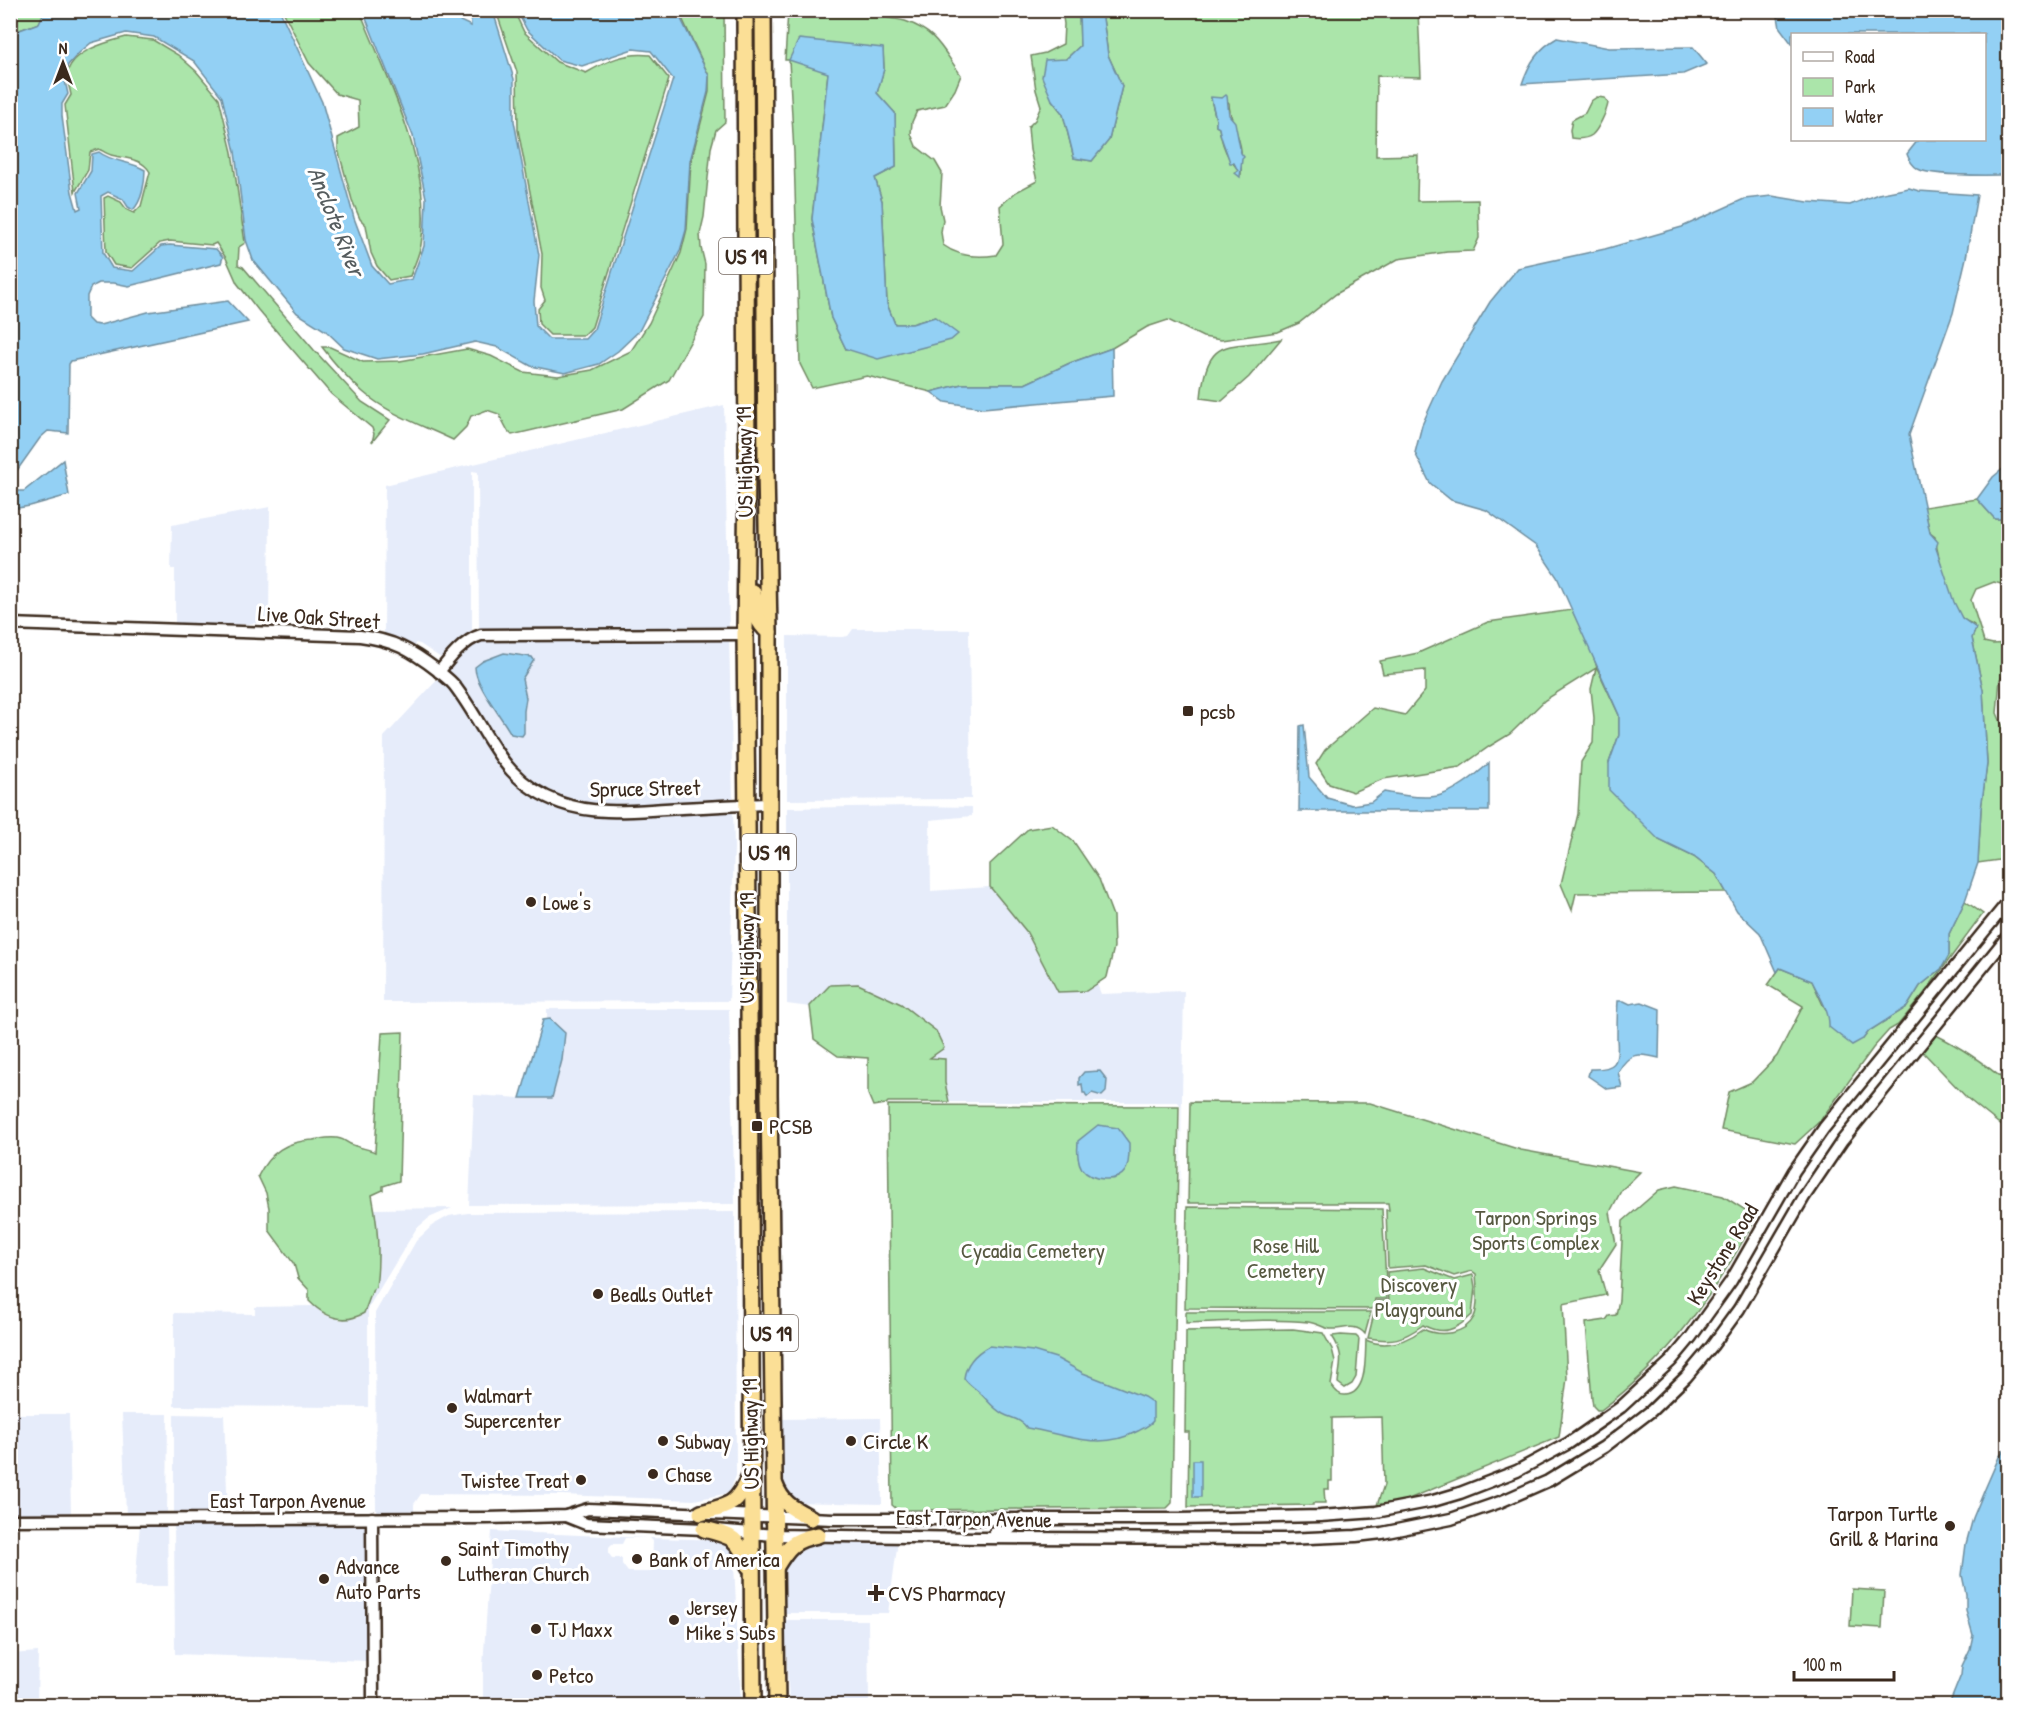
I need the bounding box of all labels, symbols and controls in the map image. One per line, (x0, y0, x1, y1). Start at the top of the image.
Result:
north arrow (33, 33, 93, 93)
legend (1791, 33, 1986, 141)
text: N (59, 37, 68, 59)
text: Road (1845, 44, 1875, 69)
text: Park (1845, 74, 1876, 99)
text: Water (1845, 104, 1883, 129)
water label: Anclote River (300, 161, 375, 283)
road number: US 19 (719, 238, 773, 274)
street label: US Highway 19 (728, 406, 760, 518)
street label: Live Oak Street (257, 598, 381, 636)
place label: pcsb (1200, 696, 1236, 726)
marker: pcsb (1181, 704, 1195, 718)
street label: Spruce Street (590, 772, 701, 804)
road number: US 19 (742, 834, 796, 870)
place label: Lowe's (543, 887, 591, 917)
street label: US Highway 19 (731, 893, 761, 1003)
marker: Lowe's (524, 895, 538, 909)
place label: PCSB (769, 1111, 813, 1141)
marker: PCSB (750, 1119, 764, 1133)
street label: Keystone Road (1679, 1197, 1765, 1310)
park label: Tarpon Springs Sports Complex (1472, 1202, 1600, 1257)
park label: Rose Hill Cemetery (1247, 1230, 1325, 1285)
park label: Cycadia Cemetery (961, 1235, 1105, 1265)
park label: Discovery Playground (1375, 1269, 1464, 1324)
place label: Bealls Outlet (610, 1279, 713, 1309)
marker: Bealls Outlet (591, 1287, 605, 1301)
road number: US 19 (744, 1315, 798, 1351)
street label: US Highway 19 (734, 1378, 766, 1490)
place label: Walmart Supercenter (464, 1380, 562, 1435)
marker: Walmart Supercenter (445, 1401, 459, 1415)
place label: Subway (675, 1426, 731, 1456)
place label: Circle K (863, 1426, 929, 1456)
marker: Subway (656, 1434, 670, 1448)
marker: Circle K (844, 1434, 858, 1448)
place label: Chase (665, 1459, 712, 1489)
place label: Twistee Treat (461, 1465, 569, 1495)
marker: Chase (646, 1467, 660, 1481)
marker: Twistee Treat (574, 1473, 588, 1487)
street label: East Tarpon Avenue (210, 1485, 366, 1515)
place label: Tarpon Turtle Grill & Marina (1828, 1498, 1938, 1553)
street label: East Tarpon Avenue (896, 1502, 1052, 1534)
marker: Tarpon Turtle Grill & Marina (1943, 1519, 1957, 1533)
place label: Saint Timothy Lutheran Church (458, 1533, 589, 1588)
place label: Bank of America (649, 1544, 780, 1574)
place label: Advance Auto Parts (336, 1551, 421, 1606)
marker: Bank of America (630, 1552, 644, 1566)
marker: Saint Timothy Lutheran Church (439, 1554, 453, 1568)
marker: Advance Auto Parts (317, 1572, 331, 1586)
place label: CVS Pharmacy (888, 1578, 1006, 1608)
marker: CVS Pharmacy (869, 1586, 883, 1600)
place label: Jersey Mike's Subs (686, 1592, 775, 1647)
marker: Jersey Mike's Subs (667, 1613, 681, 1627)
place label: TJ Maxx (548, 1614, 613, 1644)
marker: TJ Maxx (529, 1622, 543, 1636)
scale bar (1794, 1644, 1894, 1682)
text: 100 m (1803, 1652, 1842, 1677)
place label: Petco (549, 1660, 593, 1690)
marker: Petco (530, 1668, 544, 1682)

